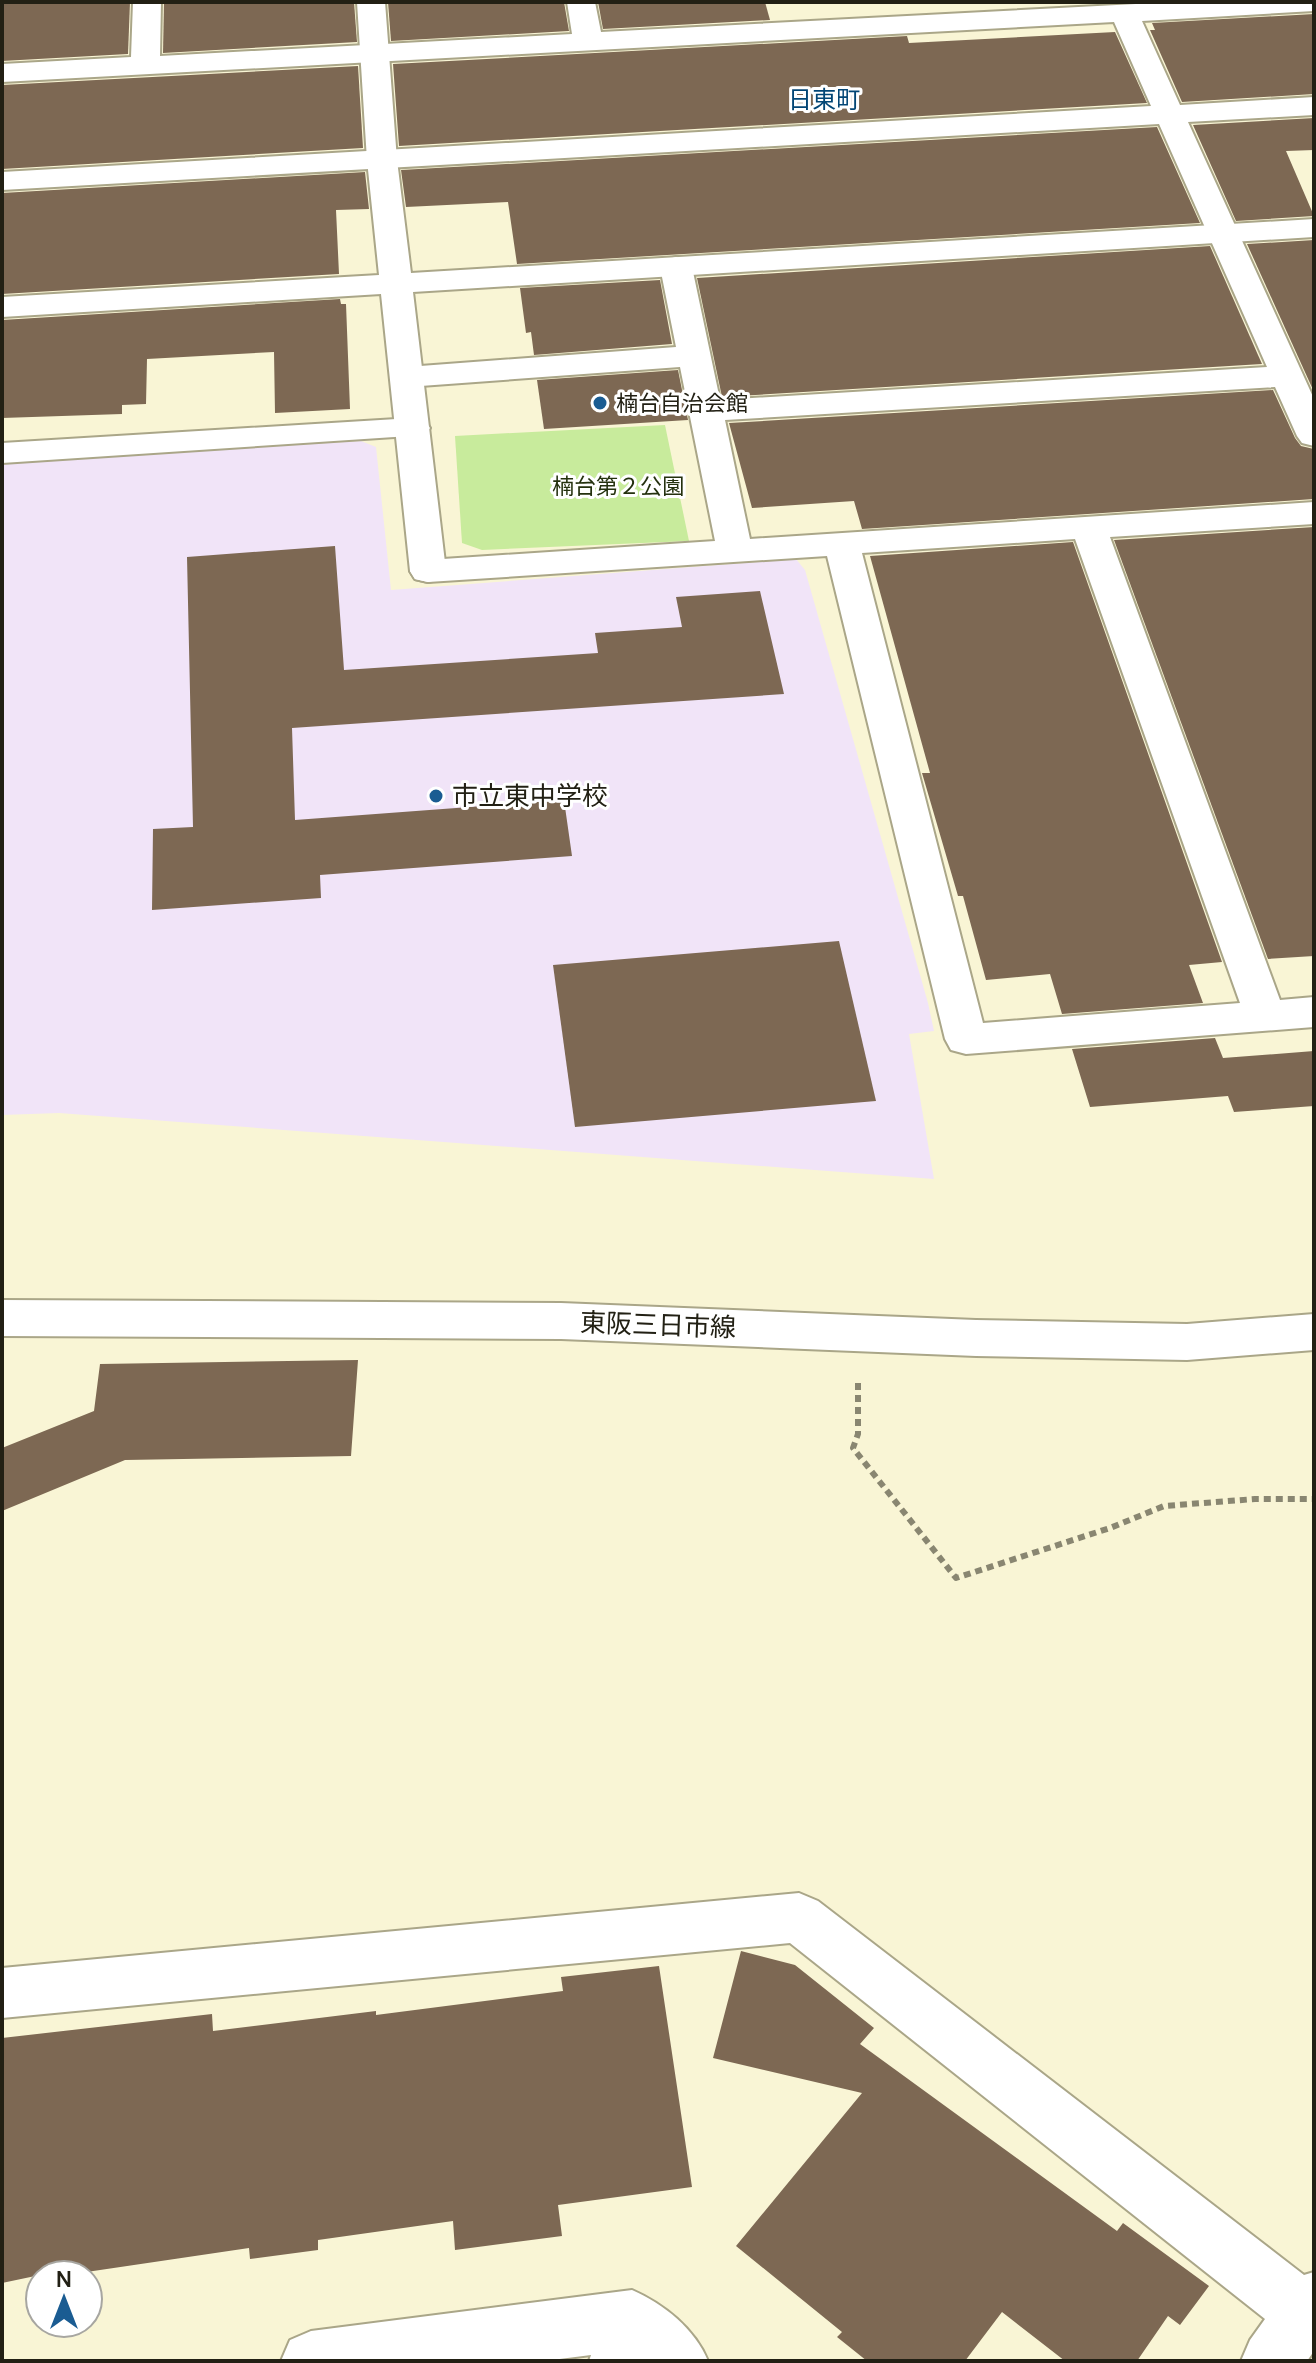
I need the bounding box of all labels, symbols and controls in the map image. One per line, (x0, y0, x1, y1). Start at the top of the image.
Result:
district label: 日東町 (788, 82, 860, 115)
place label: 楠台自治会館 (616, 388, 748, 418)
marker: 楠台自治会館 (591, 394, 609, 412)
park label: 楠台第２公園 (552, 471, 684, 501)
place label: 市立東中学校 (452, 777, 608, 813)
marker: 市立東中学校 (427, 787, 445, 805)
street label: 東阪三日市線 (579, 1303, 737, 1345)
north arrow (24, 2259, 104, 2339)
text: N (56, 2264, 72, 2294)

